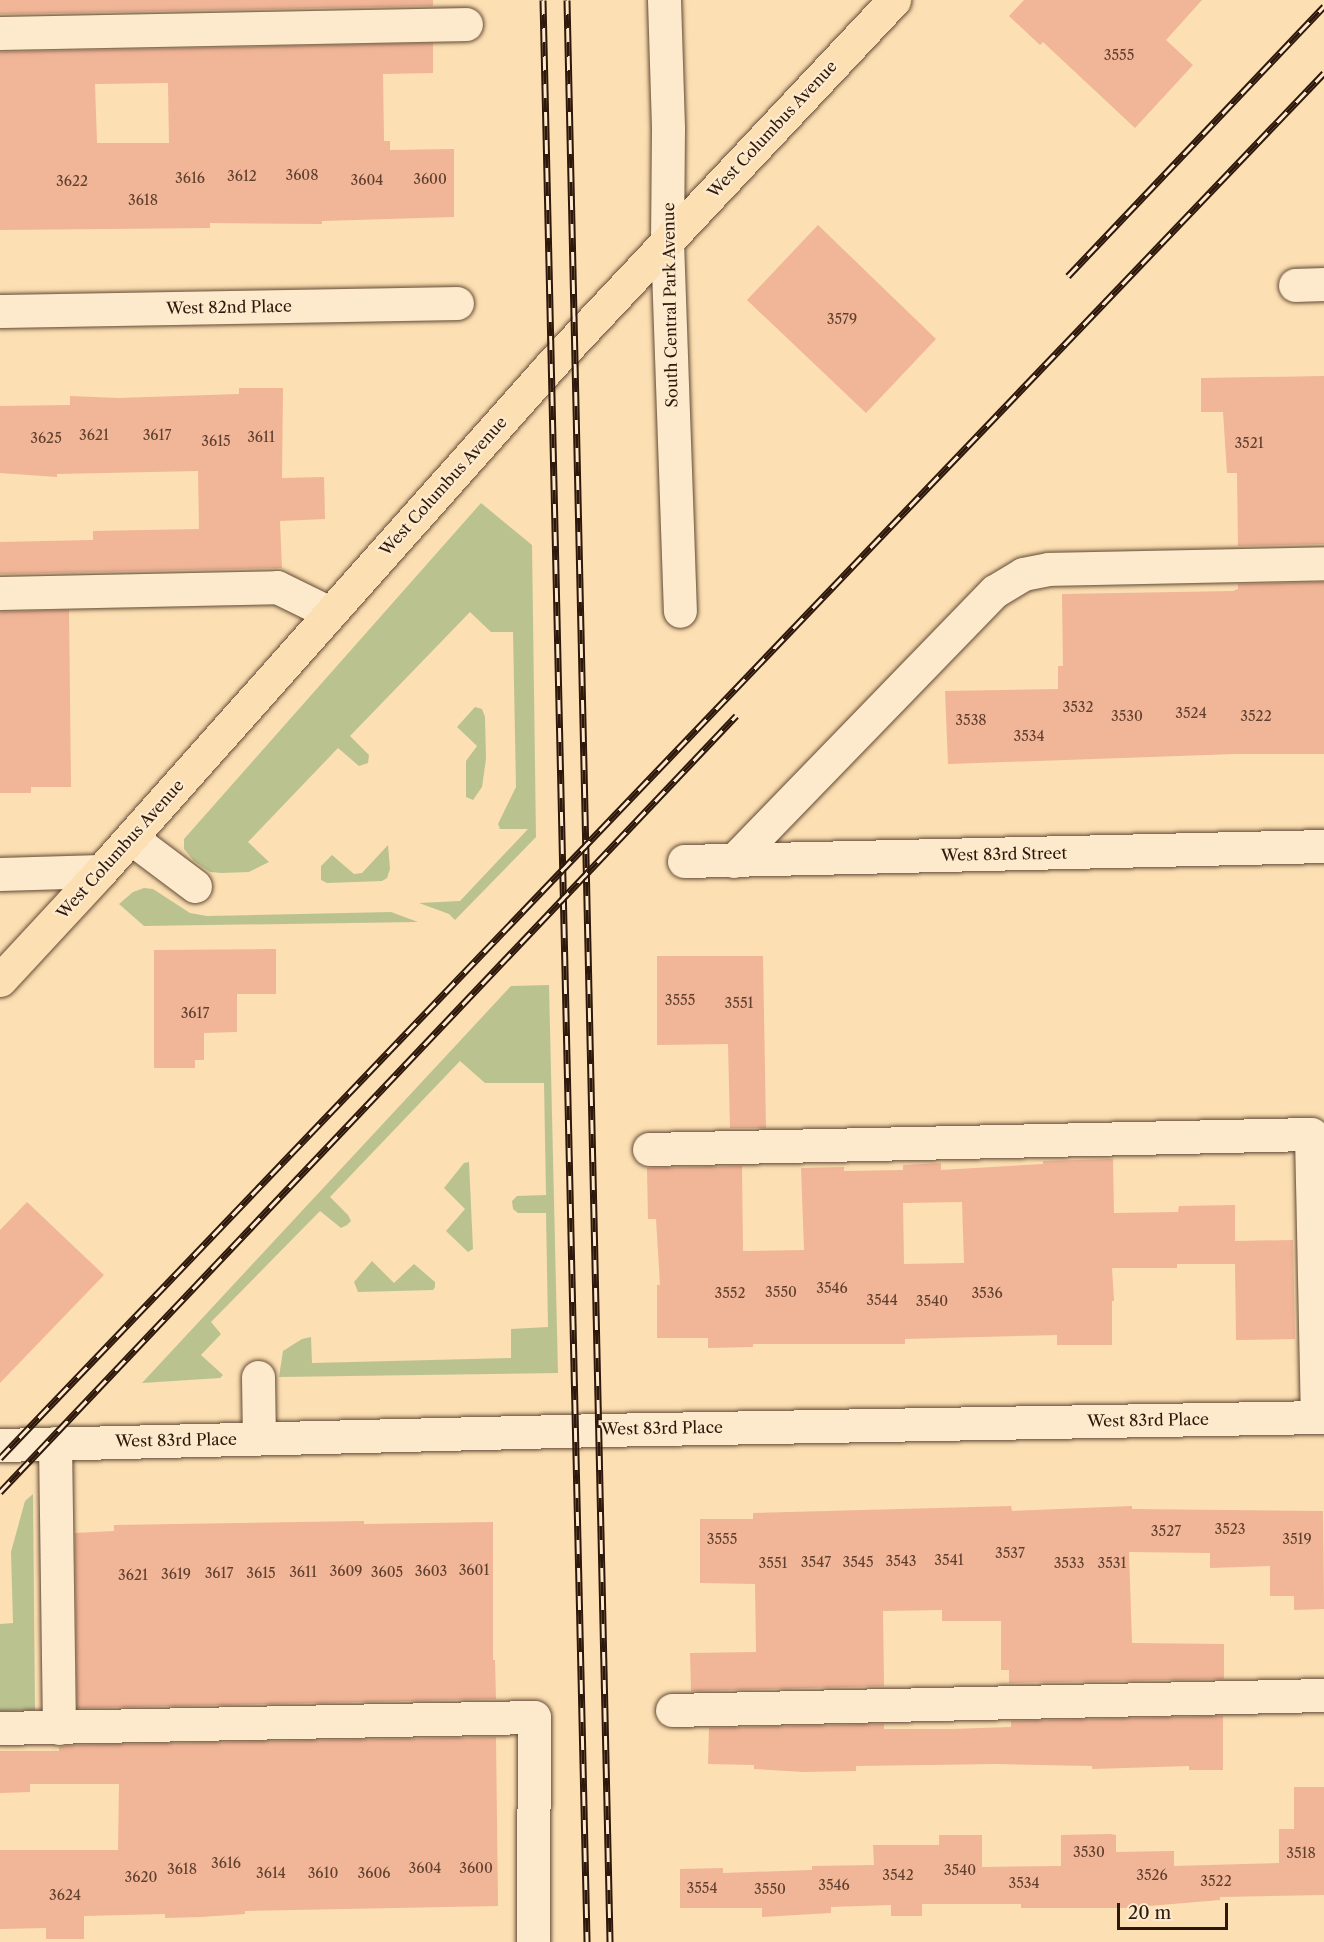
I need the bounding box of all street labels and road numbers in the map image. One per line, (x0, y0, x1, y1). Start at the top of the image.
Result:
street label: West Columbus Avenue (703, 56, 841, 202)
street label: South Central Park Avenue (659, 202, 681, 408)
street label: West 82nd Place (166, 296, 292, 318)
street label: West Columbus Avenue (375, 412, 511, 560)
street label: West Columbus Avenue (52, 775, 188, 923)
street label: West 83rd Street (941, 843, 1067, 865)
street label: West 83rd Place (1087, 1409, 1209, 1431)
street label: West 83rd Place (601, 1417, 723, 1439)
street label: West 83rd Place (115, 1429, 237, 1451)

